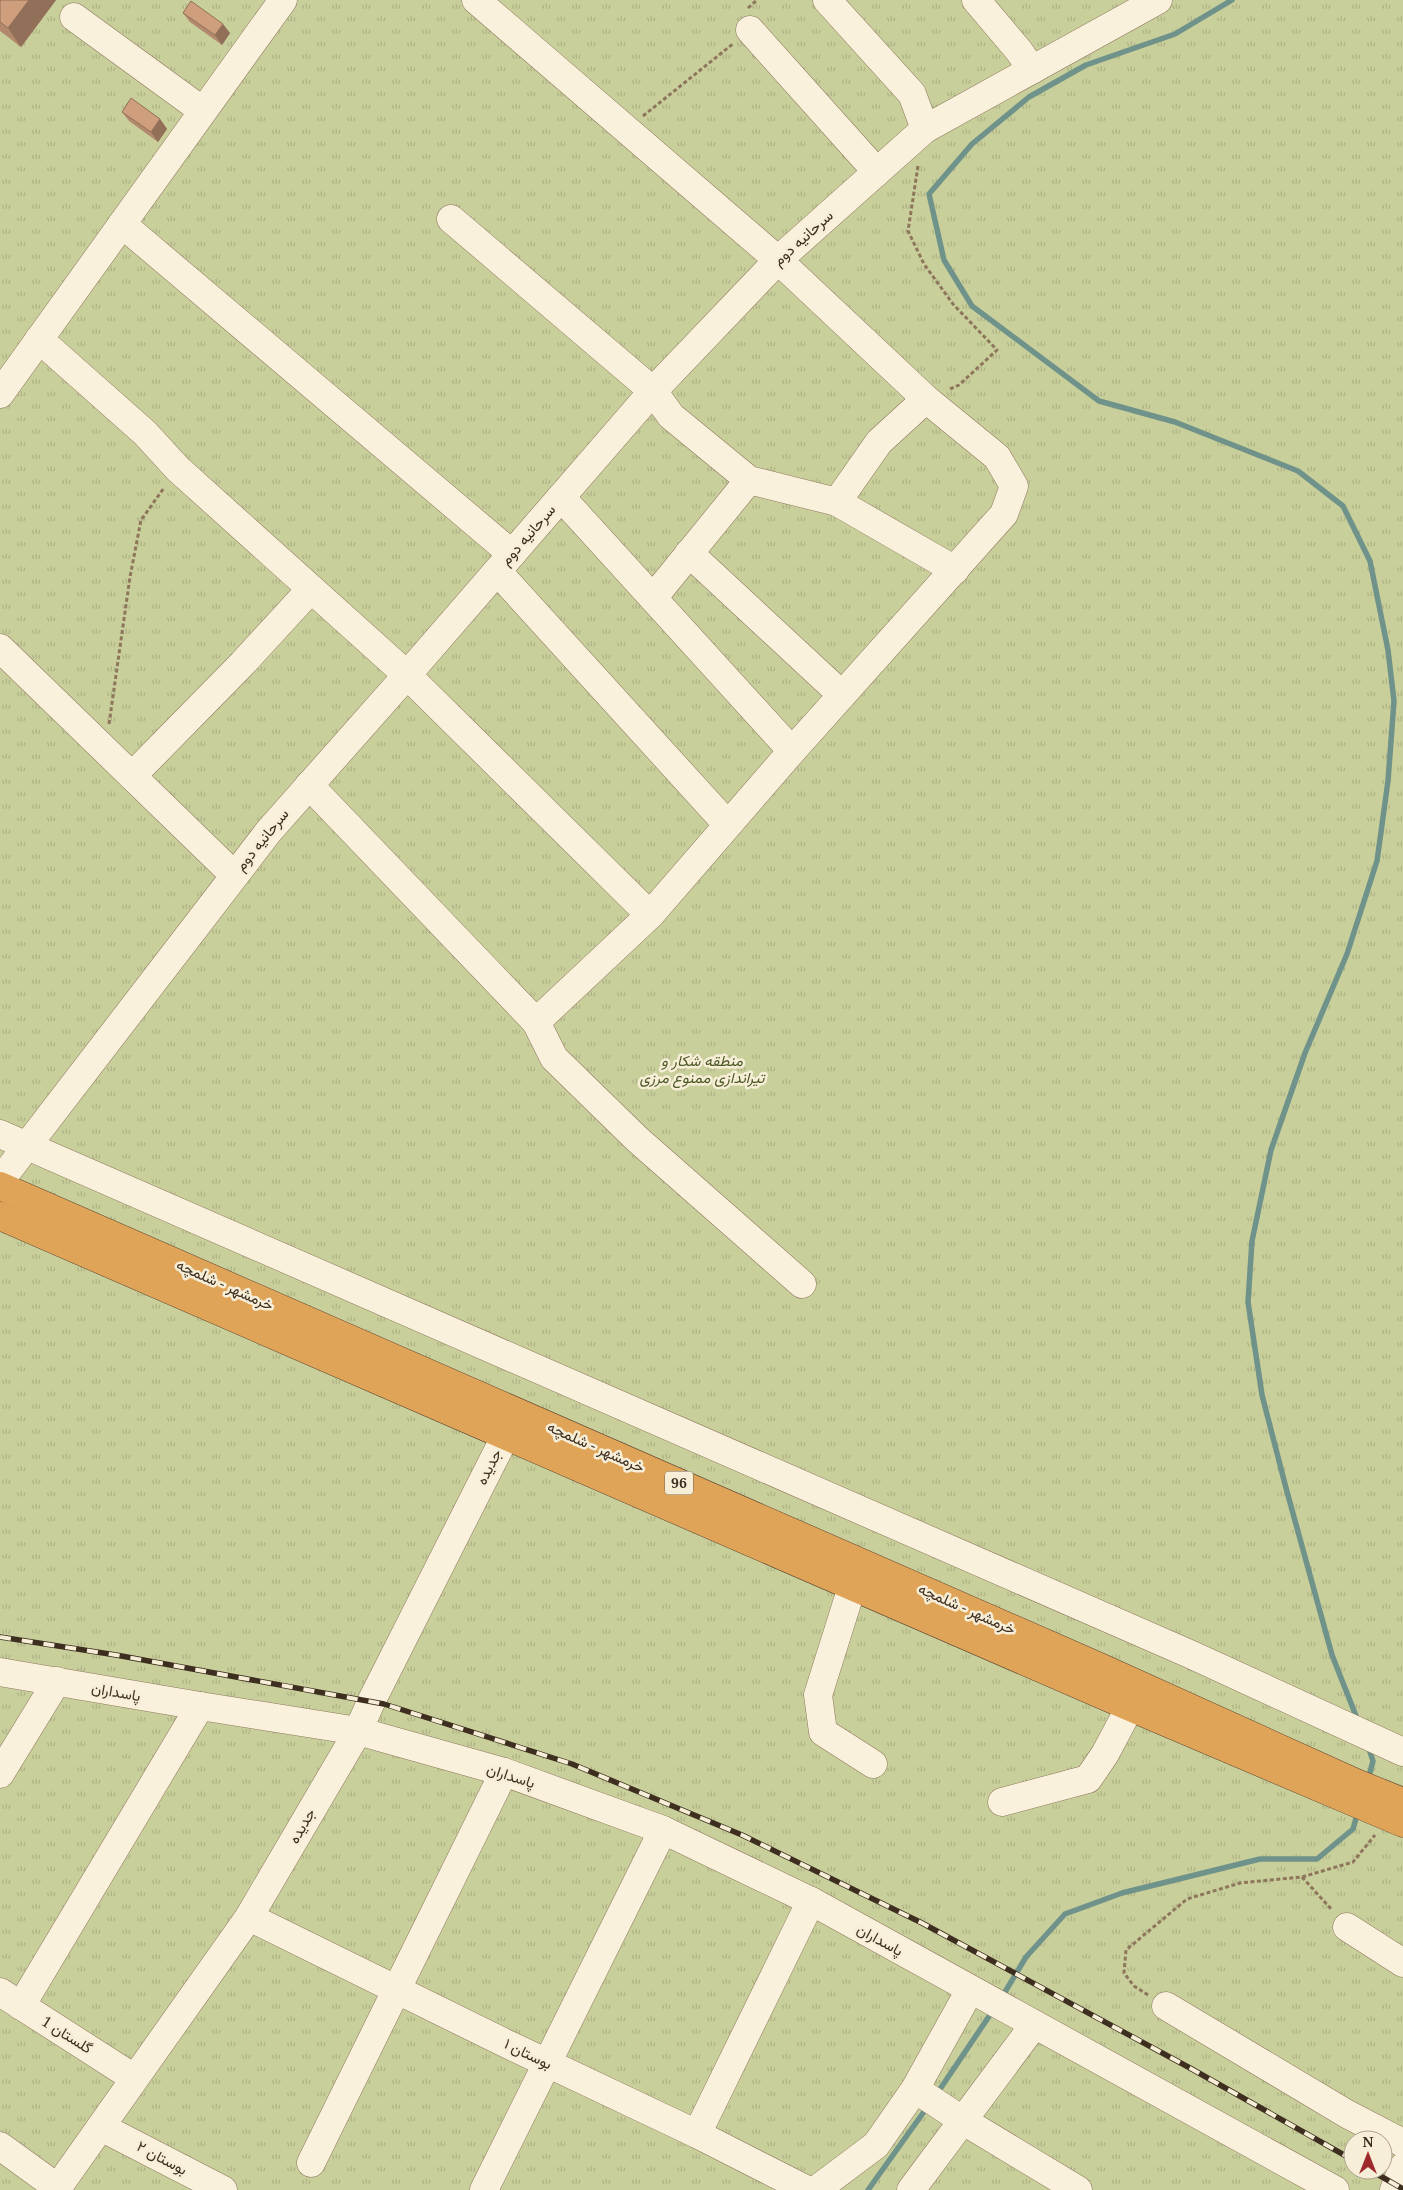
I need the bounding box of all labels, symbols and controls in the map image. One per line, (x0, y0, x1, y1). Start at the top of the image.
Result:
street label: سرحانیه دوم (768, 205, 838, 270)
street label: سرحانیه دوم (495, 500, 560, 570)
street label: سرحانیه دوم (230, 804, 293, 875)
park label: منطقه شکار و تیراندازی ممنوع مرزی (640, 1050, 767, 1089)
street label: خرمشهر - شلمچه (173, 1254, 277, 1315)
street label: خرمشهر - شلمچه (544, 1416, 648, 1477)
street label: جدیده (471, 1445, 506, 1488)
road number: 96 (665, 1472, 693, 1495)
street label: خرمشهر - شلمچه (915, 1578, 1019, 1639)
street label: پاسداران (90, 1677, 142, 1706)
street label: پاسداران (484, 1758, 538, 1793)
street label: جدیده (283, 1804, 319, 1847)
street label: پاسداران (853, 1918, 907, 1961)
street label: گلستان 1 (38, 2011, 97, 2058)
street label: بوستان ۱ (501, 2033, 556, 2073)
north arrow (1343, 2130, 1393, 2180)
text: N (1362, 2132, 1374, 2151)
street label: بوستان ۲ (134, 2135, 191, 2179)

